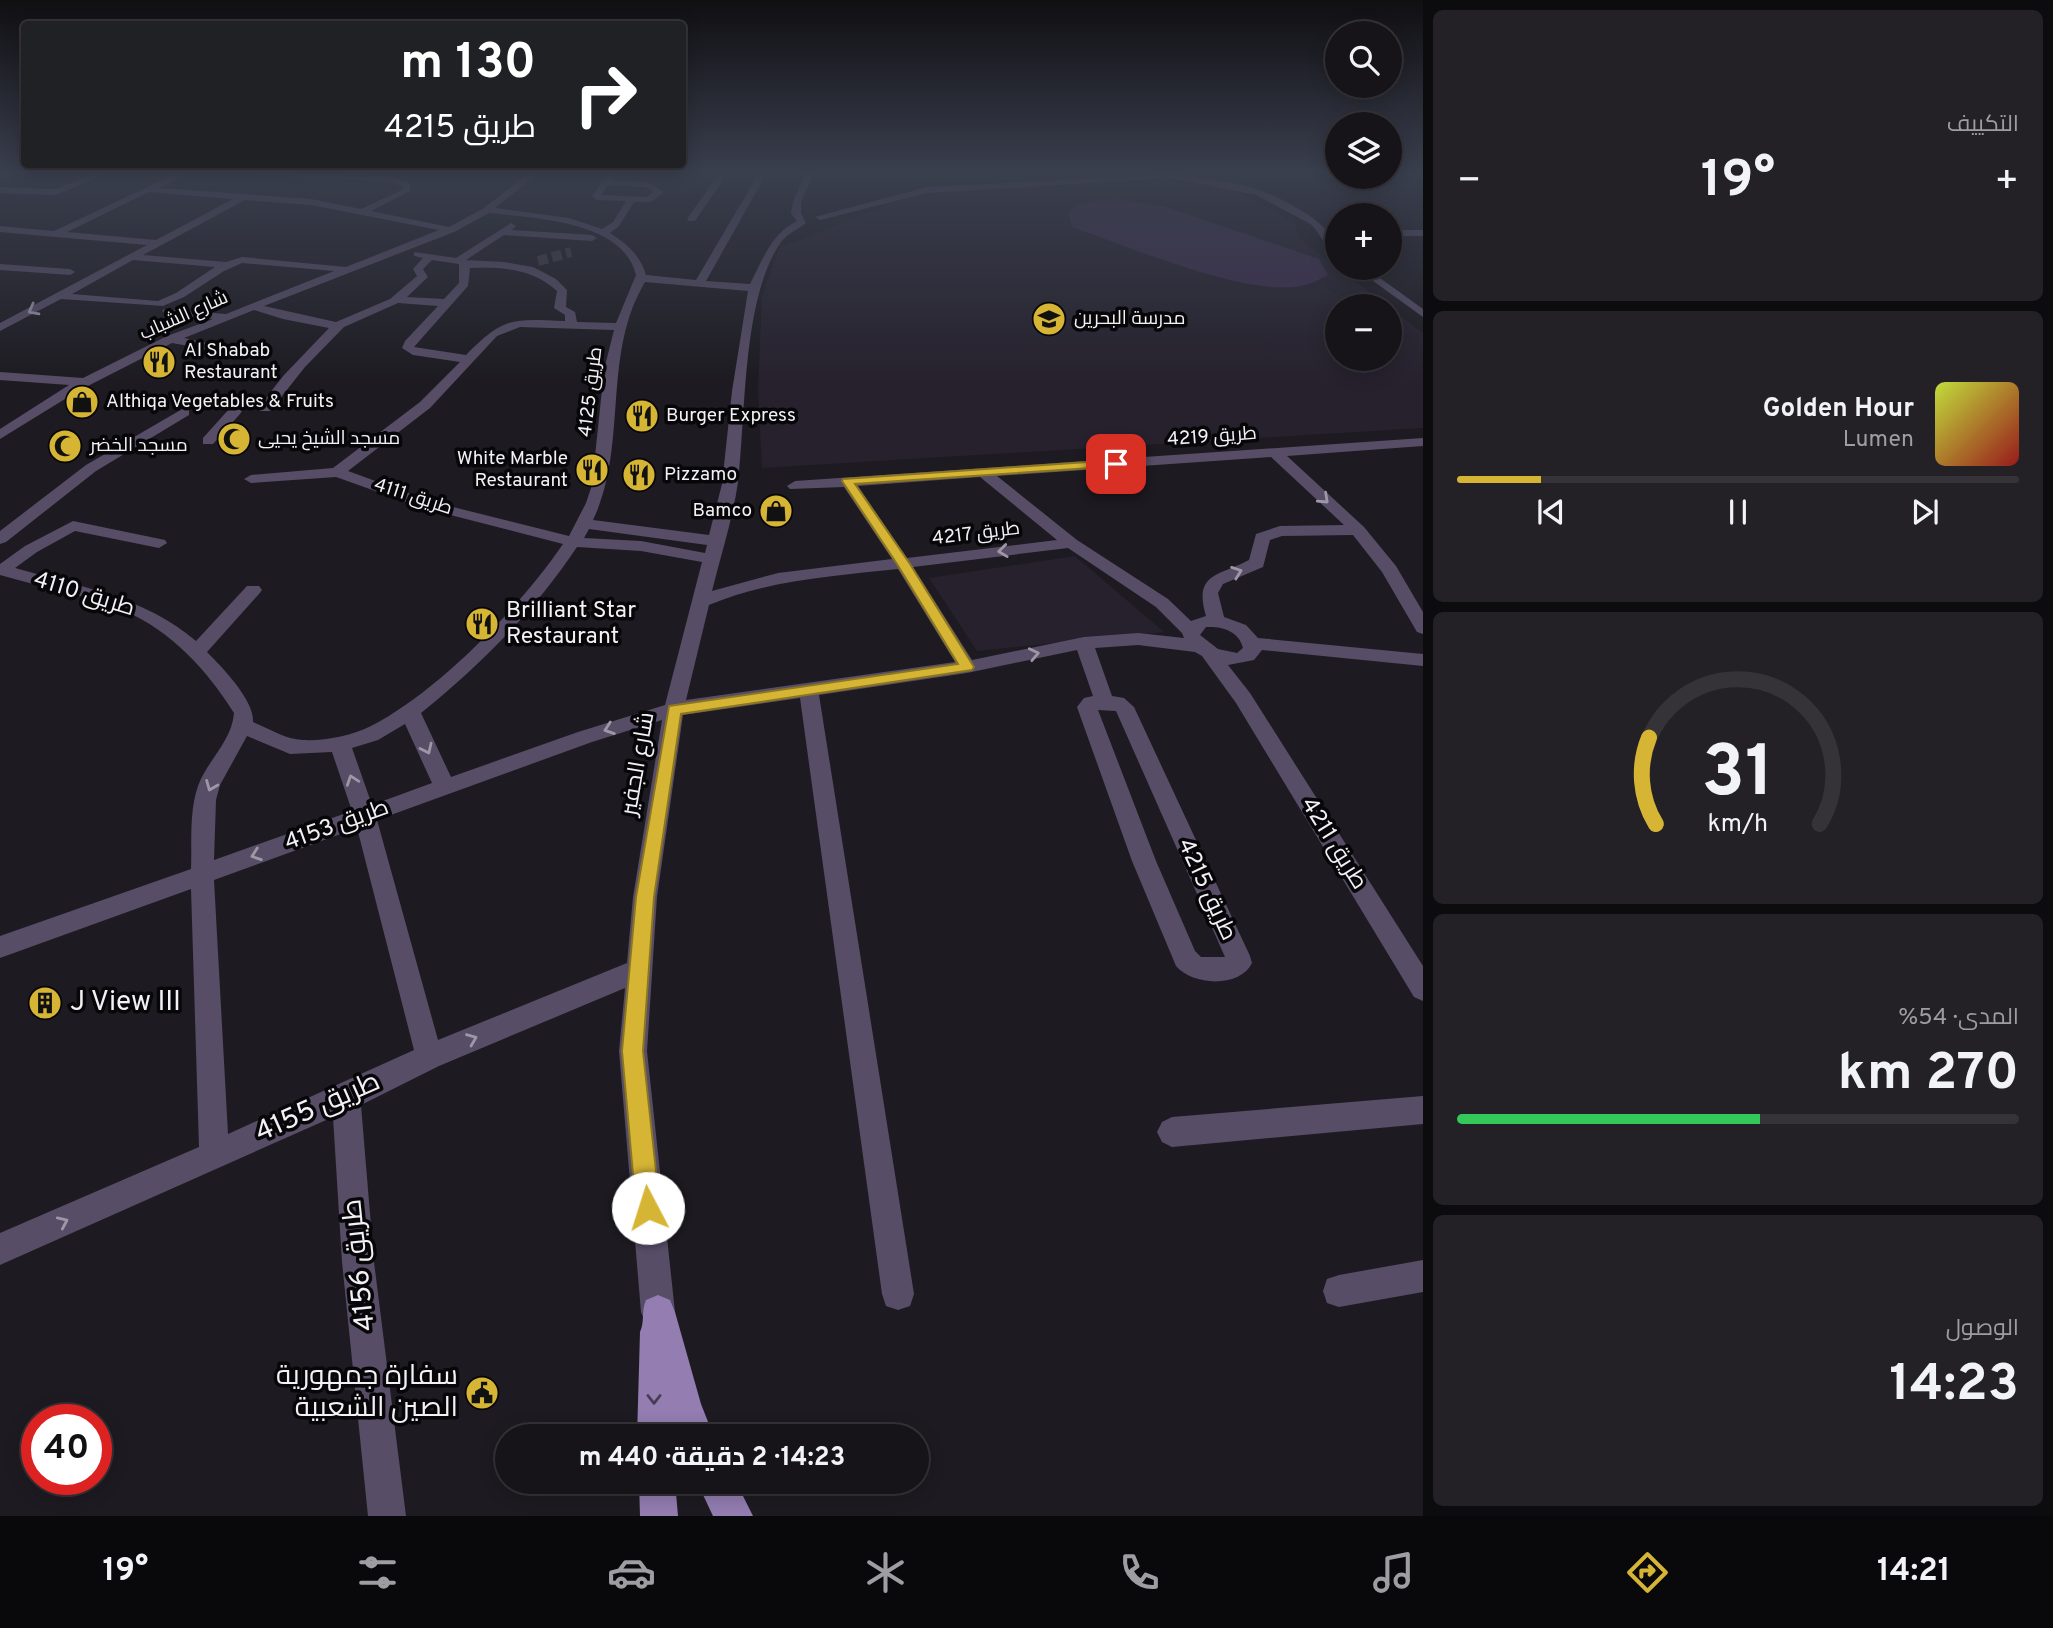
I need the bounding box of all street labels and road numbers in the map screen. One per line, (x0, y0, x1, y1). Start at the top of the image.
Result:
street label: شارع الشباب (136, 286, 232, 346)
street label: طريق 4125 (574, 346, 608, 438)
street label: طريق 4219 (1166, 422, 1258, 452)
street label: طريق 4111 (371, 473, 455, 521)
street label: طريق 4217 (931, 517, 1021, 551)
street label: طريق 4110 (30, 566, 138, 624)
street label: شارع الجفير (615, 710, 662, 820)
street label: طريق 4211 (1293, 792, 1373, 896)
street label: طريق 4153 (281, 794, 393, 858)
street label: طريق 4215 (1170, 834, 1242, 946)
street label: طريق 4155 (250, 1064, 386, 1152)
street label: طريق 4156 (335, 1197, 385, 1333)

